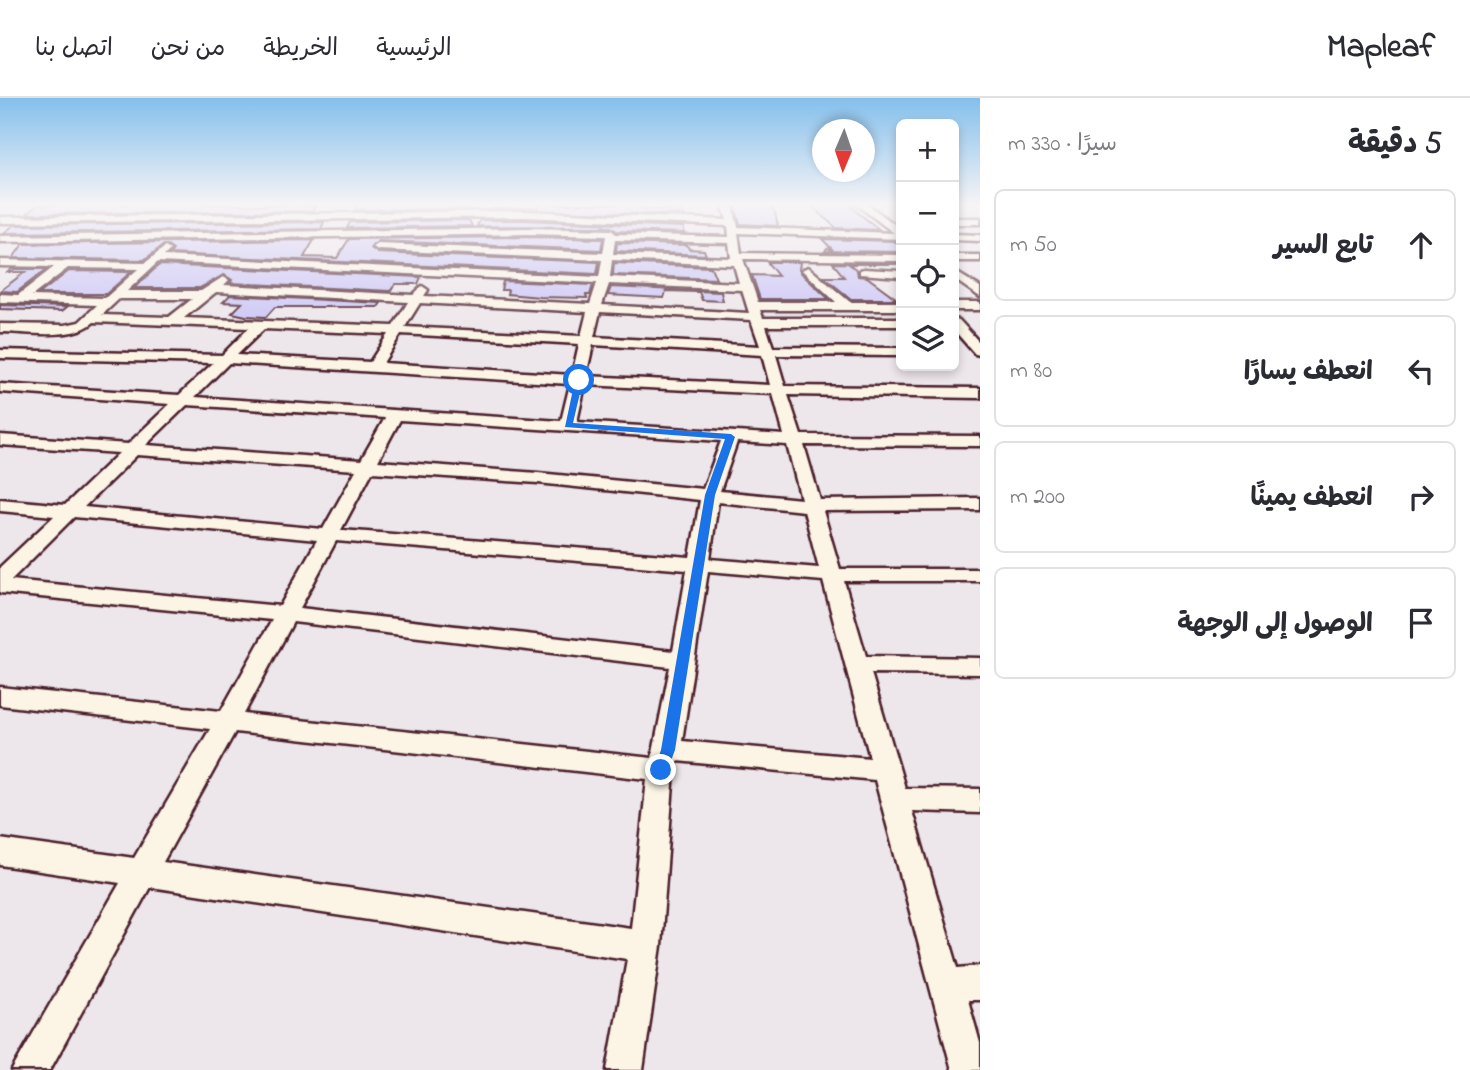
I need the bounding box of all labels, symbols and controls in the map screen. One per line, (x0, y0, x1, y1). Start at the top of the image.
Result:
text: Mapleaf (1327, 24, 1435, 72)
text: اتصل بنا (35, 32, 113, 67)
text: من نحن (151, 32, 225, 67)
text: الخريطة (263, 32, 338, 67)
text: الرئيسية (376, 32, 452, 67)
north arrow (812, 119, 875, 182)
map controls (896, 119, 959, 371)
button: + (896, 119, 959, 182)
text: 5 دقيقة (1348, 123, 1442, 167)
text: سيرًا · 330 m (1008, 128, 1117, 161)
button: − (896, 182, 959, 245)
icon: ahead (1402, 226, 1440, 264)
text: تابع السير (1274, 228, 1373, 266)
text: 50 m (1010, 229, 1057, 262)
button: locate (896, 245, 959, 308)
button: layers (896, 308, 959, 371)
icon: left (1402, 352, 1440, 390)
text: انعطف يسارًا (1244, 354, 1373, 392)
text: 80 m (1010, 355, 1052, 388)
route start (563, 364, 594, 395)
icon: right (1402, 478, 1440, 516)
text: انعطف يمينًا (1250, 480, 1373, 518)
text: 200 m (1010, 481, 1065, 514)
icon: arrive (1402, 604, 1440, 642)
text: الوصول إلى الوجهة (1177, 606, 1373, 644)
route end (645, 754, 676, 785)

